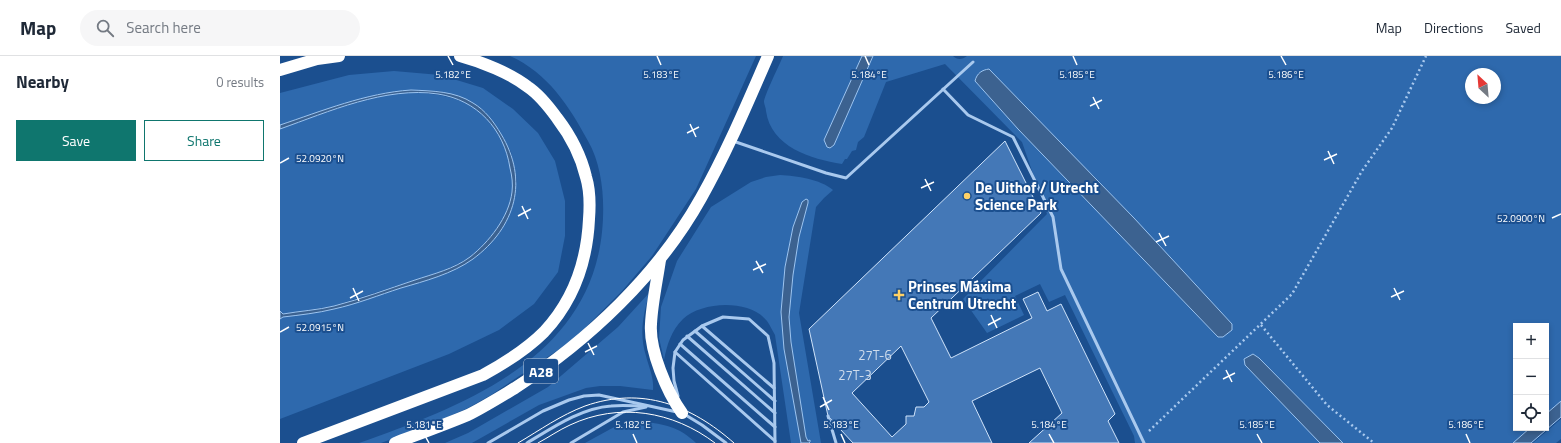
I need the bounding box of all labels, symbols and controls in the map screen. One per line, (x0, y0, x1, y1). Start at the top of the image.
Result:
search box (80, 10, 360, 46)
text: Map (20, 13, 56, 42)
text: Search here (126, 16, 201, 39)
icon: search (94, 17, 116, 39)
text: Map (1376, 17, 1402, 38)
text: Directions (1424, 17, 1483, 38)
text: Saved (1505, 17, 1541, 38)
text: 5.182°E (435, 67, 471, 82)
text: 5.183°E (643, 67, 679, 82)
text: 5.184°E (851, 67, 887, 82)
text: 5.185°E (1059, 67, 1095, 82)
text: 5.186°E (1268, 67, 1304, 82)
north arrow (1465, 68, 1501, 104)
text: Nearby (16, 69, 69, 95)
text: 0 results (216, 72, 264, 92)
button: Save (16, 120, 136, 161)
button: Share (144, 120, 264, 161)
text: 52.0920°N (296, 151, 344, 166)
place label: De Uithof / Utrecht Science Park (975, 176, 1099, 216)
marker: De Uithof / Utrecht Science Park (962, 191, 972, 201)
text: 52.0900°N (1497, 211, 1545, 226)
place label: Prinses Máxima Centrum Utrecht (908, 275, 1017, 315)
marker: Prinses Máxima Centrum Utrecht (893, 289, 905, 301)
text: 52.0915°N (296, 320, 344, 335)
map controls (1513, 323, 1549, 431)
button: + (1513, 323, 1549, 359)
house number: 27T-6 (858, 345, 892, 365)
road number: A28 (524, 359, 558, 383)
button: − (1513, 359, 1549, 395)
house number: 27T-3 (838, 365, 872, 385)
button: locate (1513, 395, 1549, 431)
text: 5.181°E (406, 417, 442, 432)
text: 5.182°E (615, 417, 651, 432)
text: 5.183°E (823, 417, 859, 432)
text: 5.184°E (1031, 417, 1067, 432)
text: 5.185°E (1239, 417, 1275, 432)
text: 5.186°E (1448, 417, 1484, 432)

